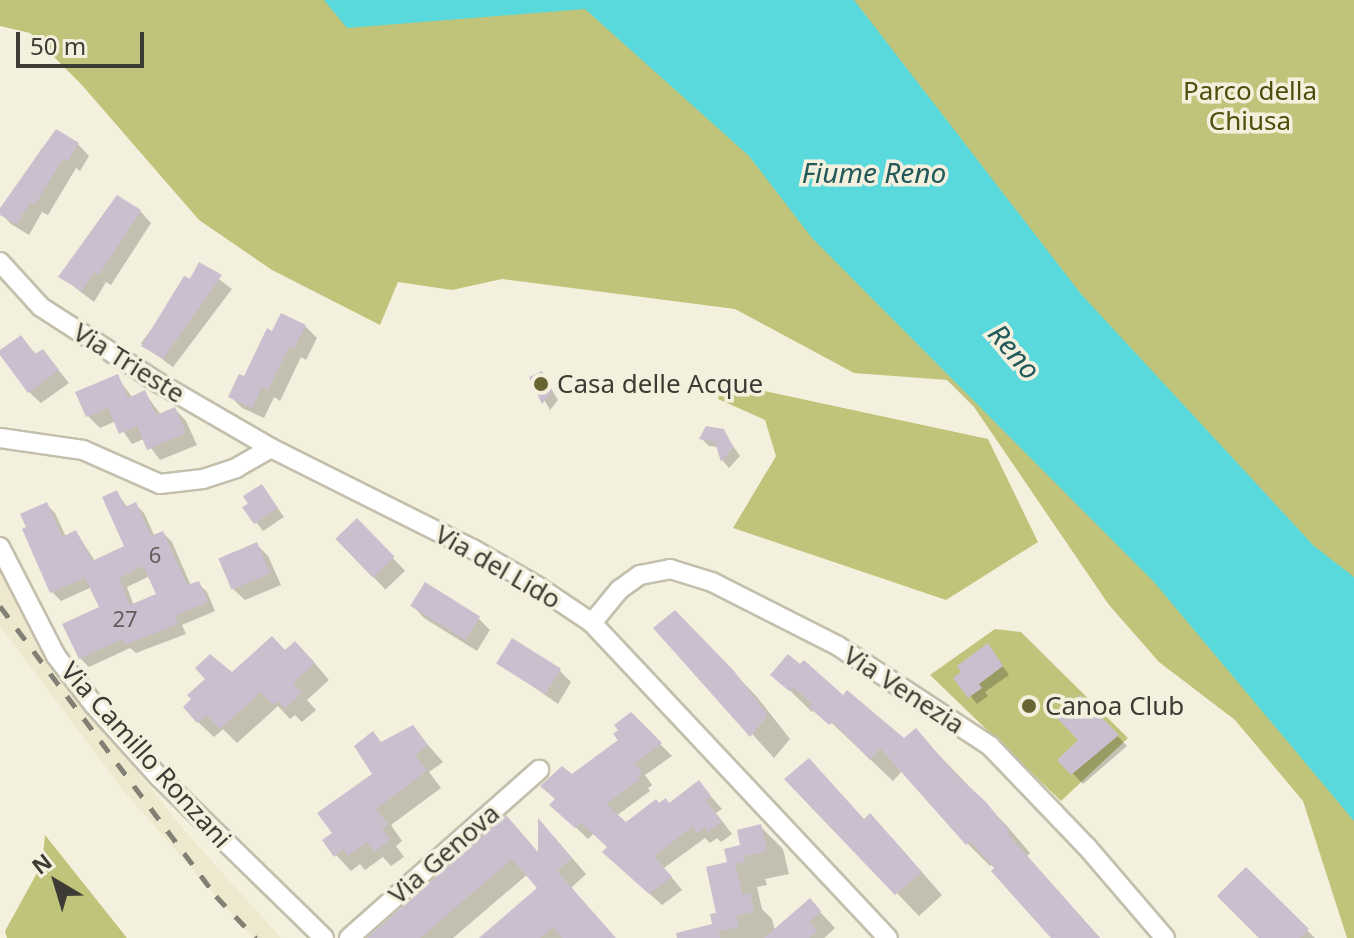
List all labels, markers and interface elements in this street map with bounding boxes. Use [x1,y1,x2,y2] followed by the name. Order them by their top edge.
[20,16,148,66] scale bar
[30,29,86,62] text: 50 m
[1183,75,1317,136] park label: Parco della Chiusa
[802,155,946,189] water label: Fiume Reno
[68,317,190,409] street label: Via Trieste
[982,317,1048,385] water label: Reno
[557,368,763,400] place label: Casa delle Acque
[532,375,550,393] marker: Casa delle Acque
[430,519,566,615] street label: Via del Lido
[149,542,161,568] house number: 6
[112,606,138,632] house number: 27
[838,640,970,740] street label: Via Venezia
[54,656,238,854] street label: Via Camillo Ronzani
[1045,690,1184,722] place label: Canoa Club
[1020,697,1038,715] marker: Canoa Club
[382,798,506,910] street label: Via Genova
[16,842,96,922] north arrow
[25,846,58,880] text: N

